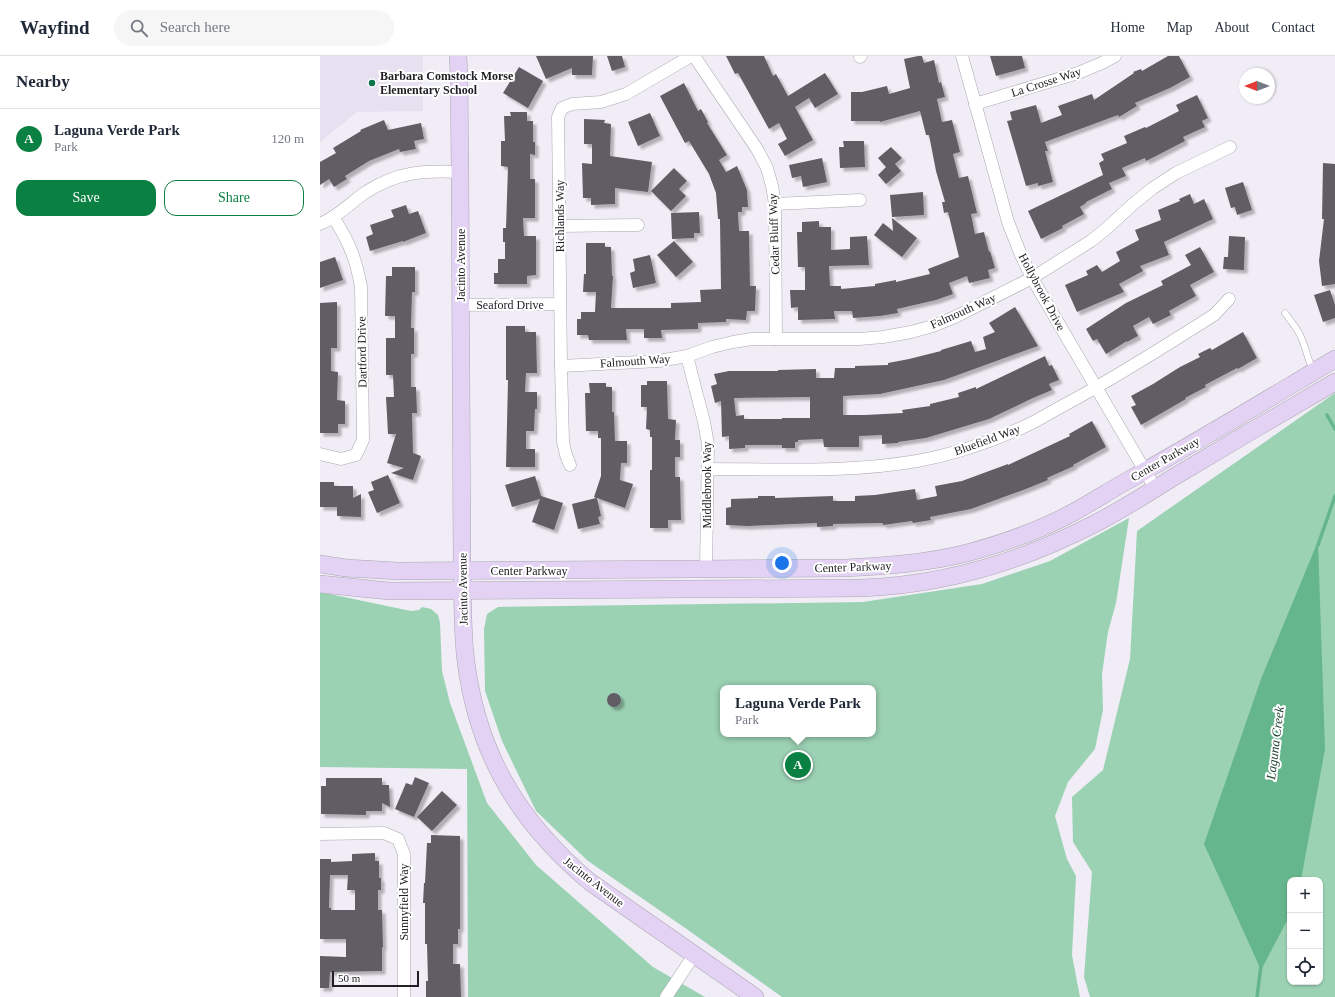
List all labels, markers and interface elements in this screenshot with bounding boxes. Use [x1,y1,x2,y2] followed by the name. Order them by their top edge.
[114,10,394,46] search box
[20,17,90,38] text: Wayfind
[128,17,150,39] icon: search
[160,19,230,35] text: Search here
[1111,20,1145,35] text: Home
[1167,20,1192,35] text: Map
[1214,20,1249,35] text: About
[1271,20,1315,35] text: Contact
[1009,64,1083,100] street label: La Crosse Way
[1239,68,1275,104] north arrow
[380,69,514,97] place label: Barbara Comstock Morse Elementary School
[16,72,70,91] text: Nearby
[367,78,377,88] marker: Barbara Comstock Morse Elementary School
[54,122,180,138] text: Laguna Verde Park
[24,131,34,146] text: A
[271,131,304,146] text: 120 m
[54,139,78,154] text: Park
[16,180,156,216] button: Save
[164,180,304,216] button: Share
[553,180,567,252] street label: Richlands Way
[766,193,782,275] street label: Cedar Bluff Way
[454,229,468,301] street label: Jacinto Avenue
[1016,251,1068,333] street label: Hollybrook Drive
[928,290,998,332] street label: Falmouth Way
[476,298,544,312] street label: Seaford Drive
[354,316,370,388] street label: Dartford Drive
[599,352,671,370] street label: Falmouth Way
[952,422,1022,458] street label: Bluefield Way
[1128,434,1202,484] street label: Center Parkway
[700,441,714,529] street label: Middlebrook Way
[455,553,471,625] street label: Jacinto Avenue
[772,553,792,573] your location
[814,559,892,575] street label: Center Parkway
[491,564,567,578] street label: Center Parkway
[720,685,876,737] popup
[735,695,861,711] text: Laguna Verde Park
[1263,705,1287,781] water label: Laguna Creek
[735,712,759,727] text: Park
[785,750,811,780] pin: A
[561,854,627,910] street label: Jacinto Avenue
[397,863,411,941] street label: Sunnyfield Way
[1287,877,1323,985] map controls
[1287,877,1323,913] button: +
[1287,913,1323,949] button: −
[1287,949,1323,985] button: locate
[332,969,419,988] scale bar
[338,972,360,984] text: 50 m

